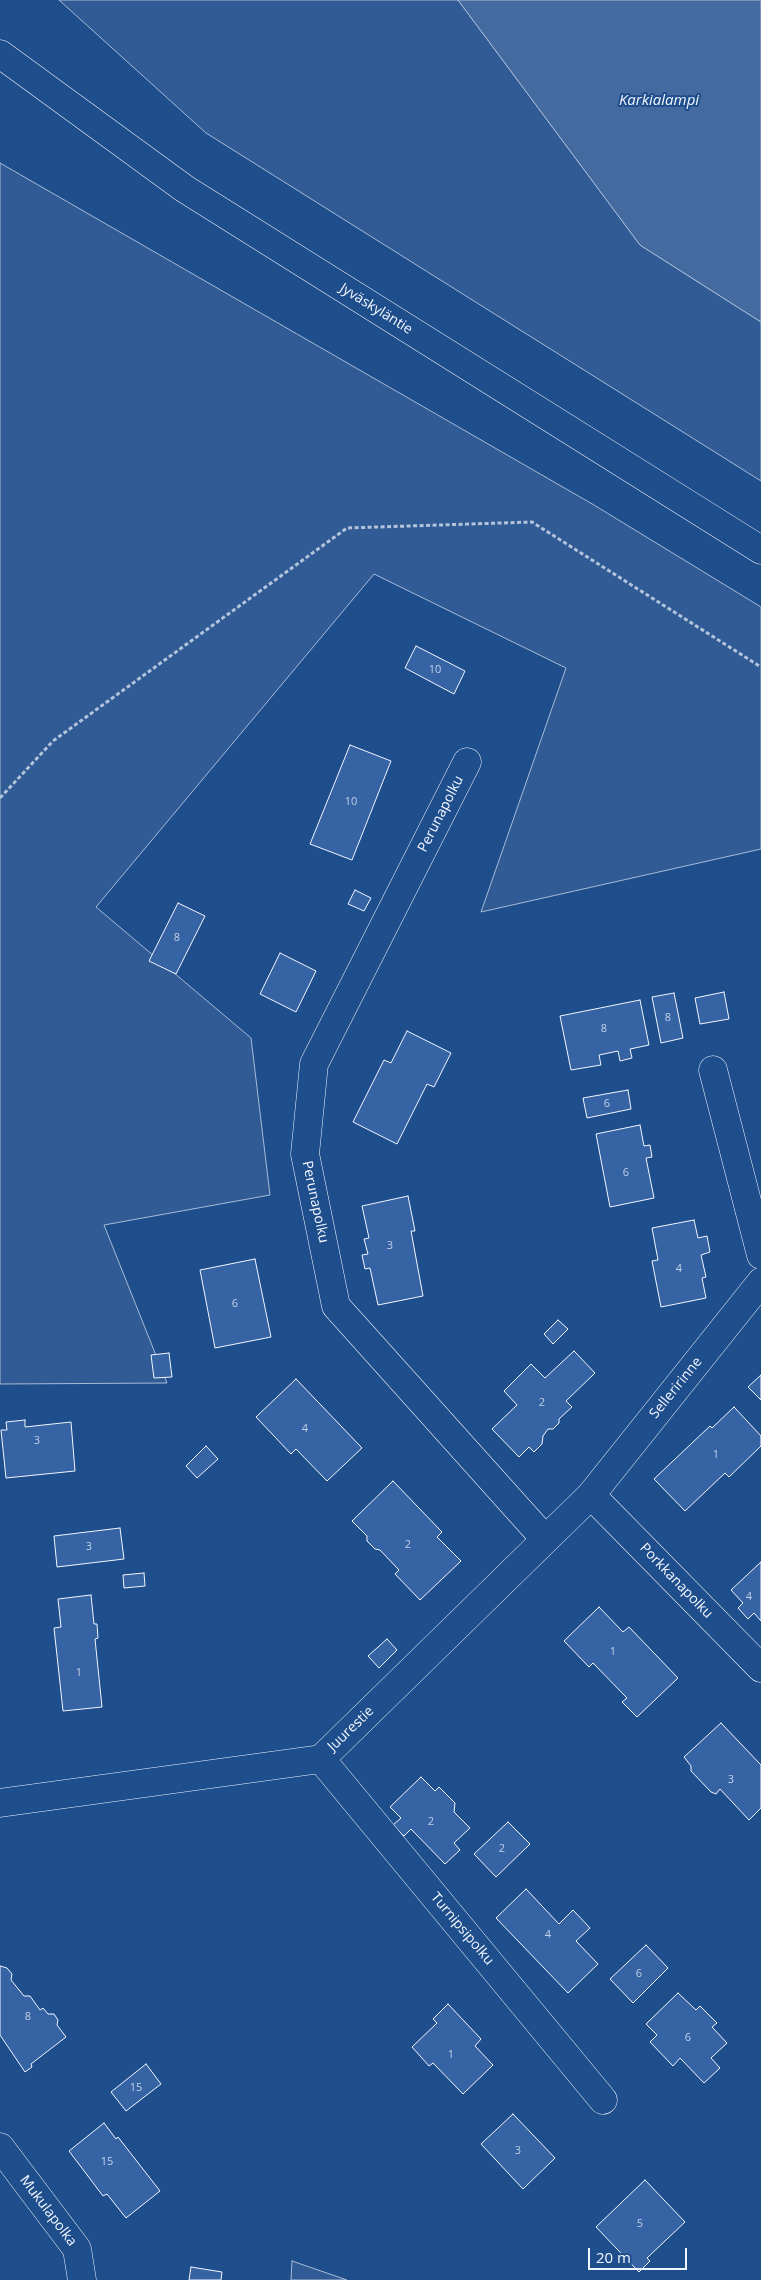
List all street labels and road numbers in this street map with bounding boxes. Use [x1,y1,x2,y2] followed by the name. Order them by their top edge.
[336,280,416,338] street label: Jyväskyläntie
[415,773,467,855] street label: Perunapolku
[298,1159,332,1245] street label: Perunapolku
[646,1354,706,1422] street label: Selleririnne
[636,1540,716,1622] street label: Porkkanapolku
[324,1703,378,1755] street label: Juurestie
[427,1889,497,1969] street label: Turnipsipolku
[16,2172,80,2250] street label: Mukulapolka

